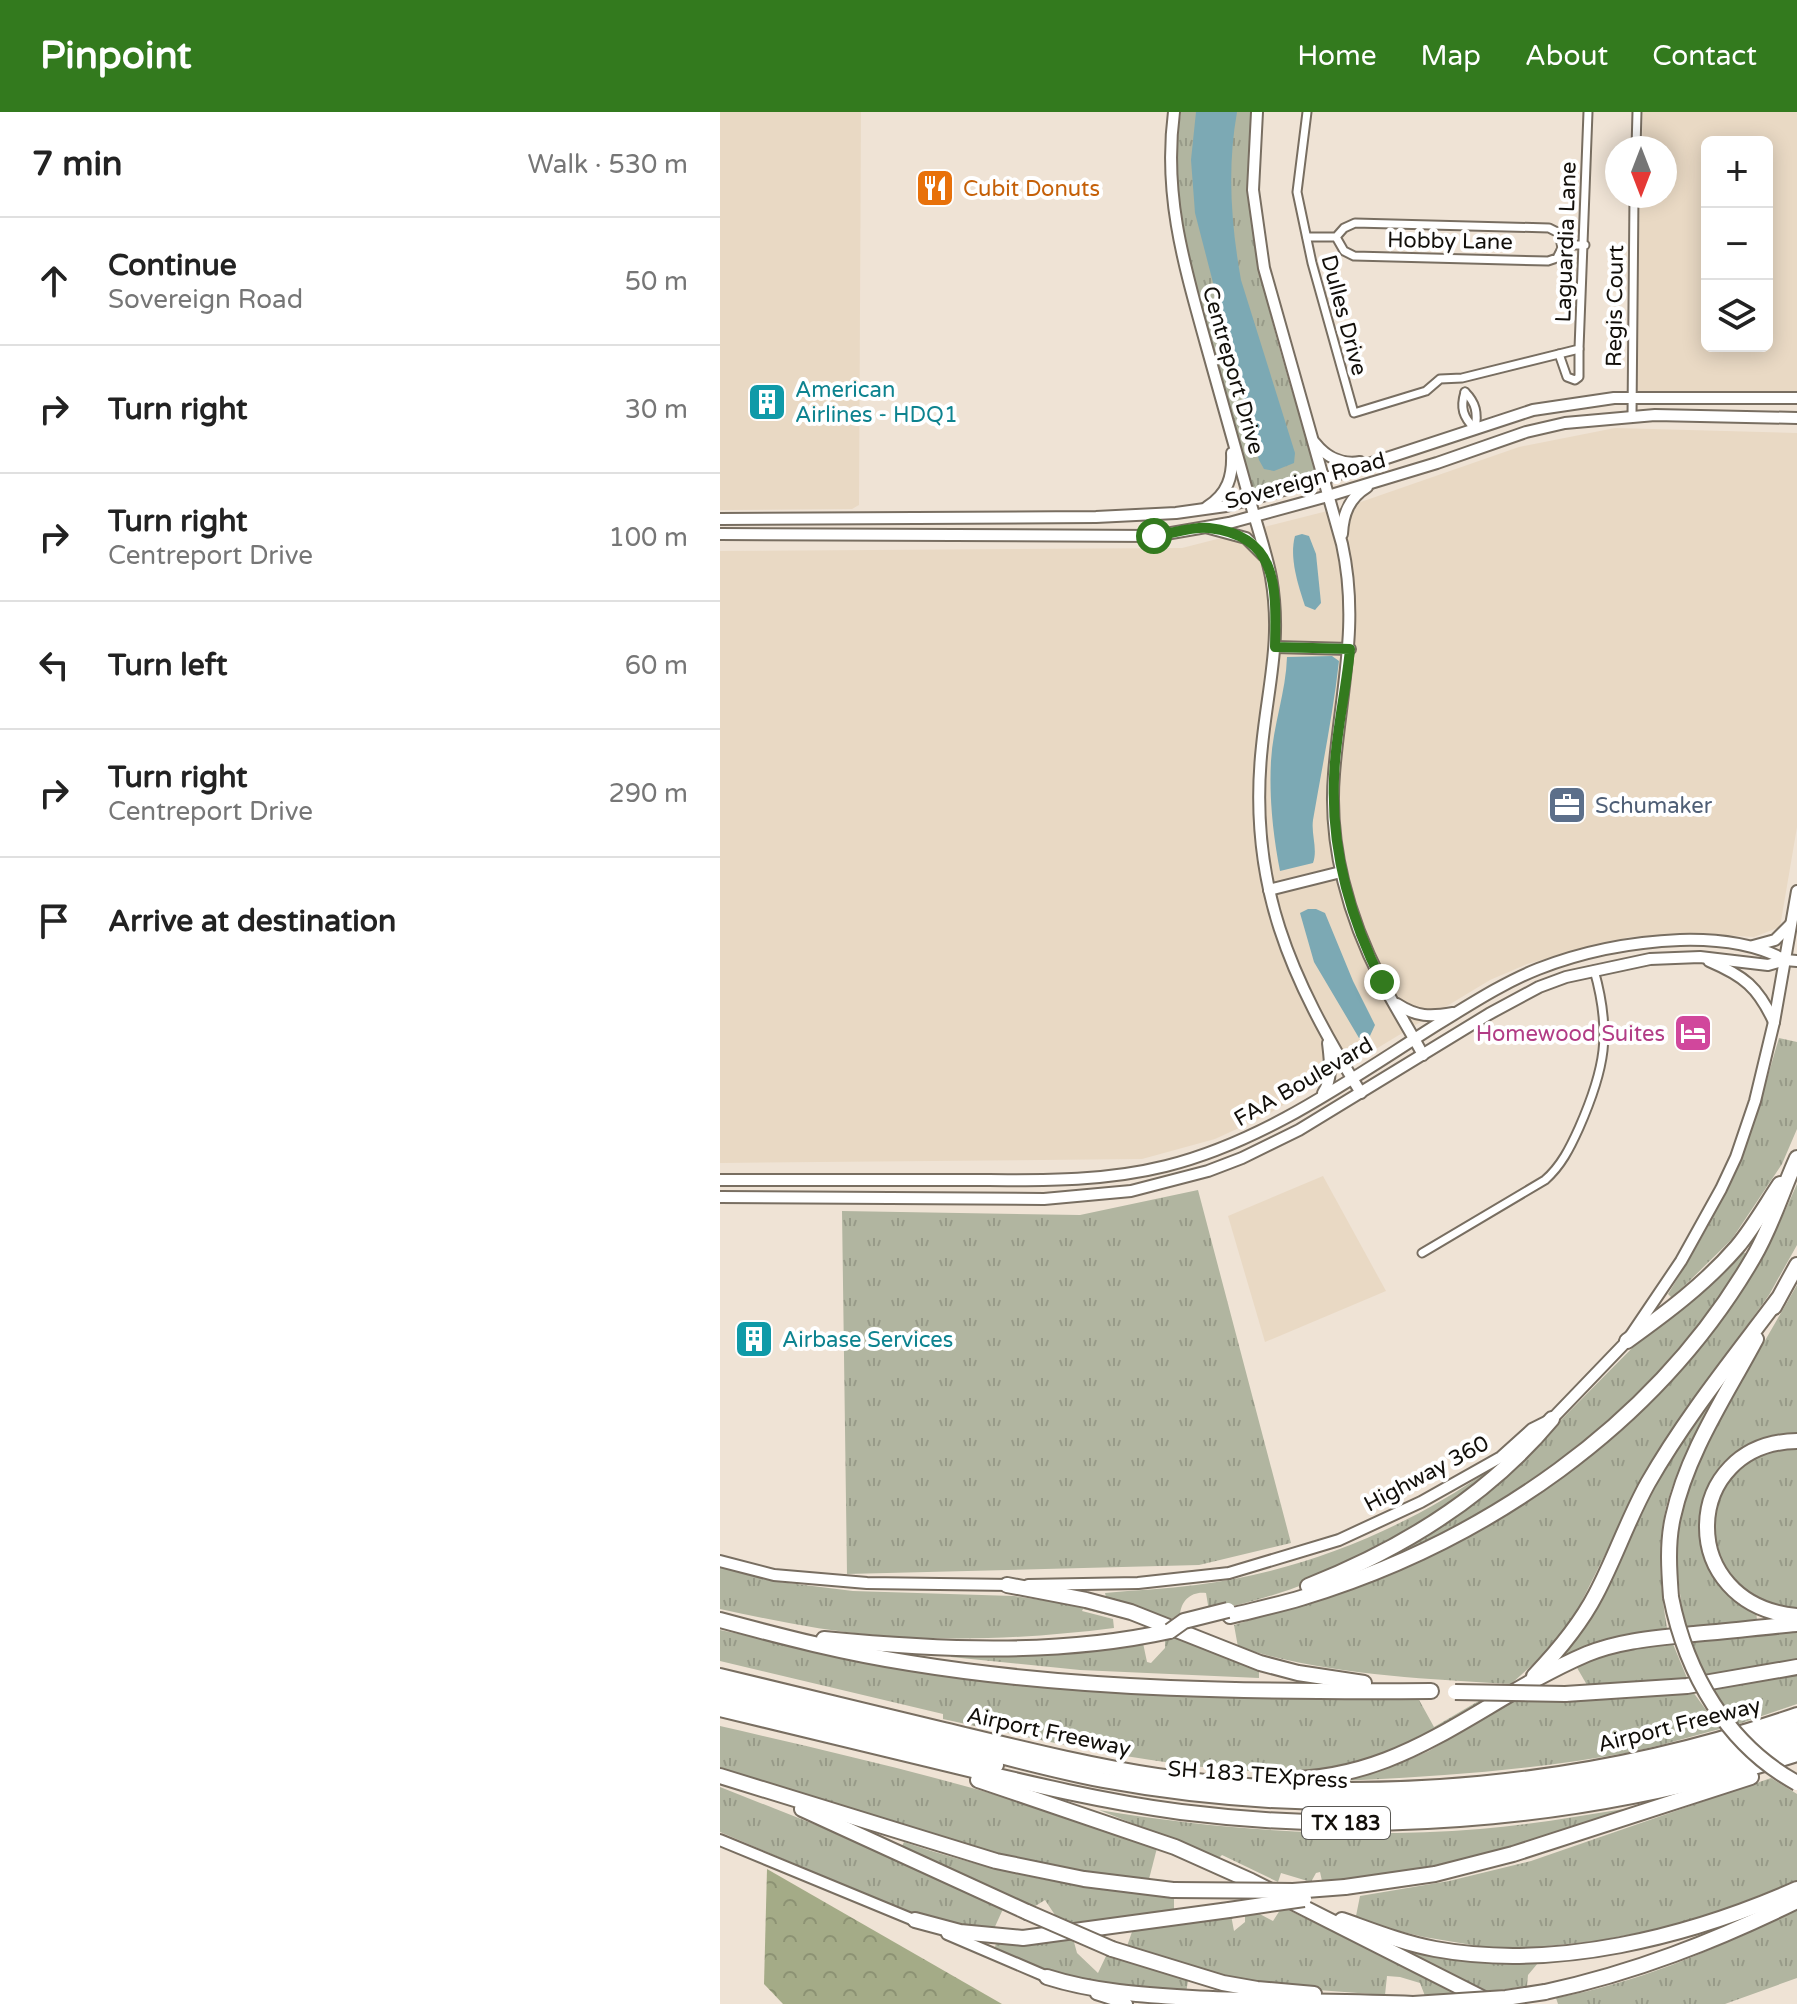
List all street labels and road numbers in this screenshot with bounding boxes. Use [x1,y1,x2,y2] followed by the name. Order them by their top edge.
[1550,161,1582,323] street label: Laguardia Lane
[1387,227,1513,255] street label: Hobby Lane
[1601,245,1629,367] street label: Regis Court
[1315,252,1373,378] street label: Dulles Drive
[1197,283,1269,457] street label: Centreport Drive
[1222,447,1388,515] street label: Sovereign Road
[1229,1032,1378,1132] street label: FAA Boulevard
[1360,1430,1493,1518] street label: Highway 360
[1595,1692,1764,1758] street label: Airport Freeway
[964,1702,1133,1762] street label: Airport Freeway
[1167,1756,1349,1794] street label: SH 183 TEXpress
[1302,1807,1390,1839] road number: TX 183

